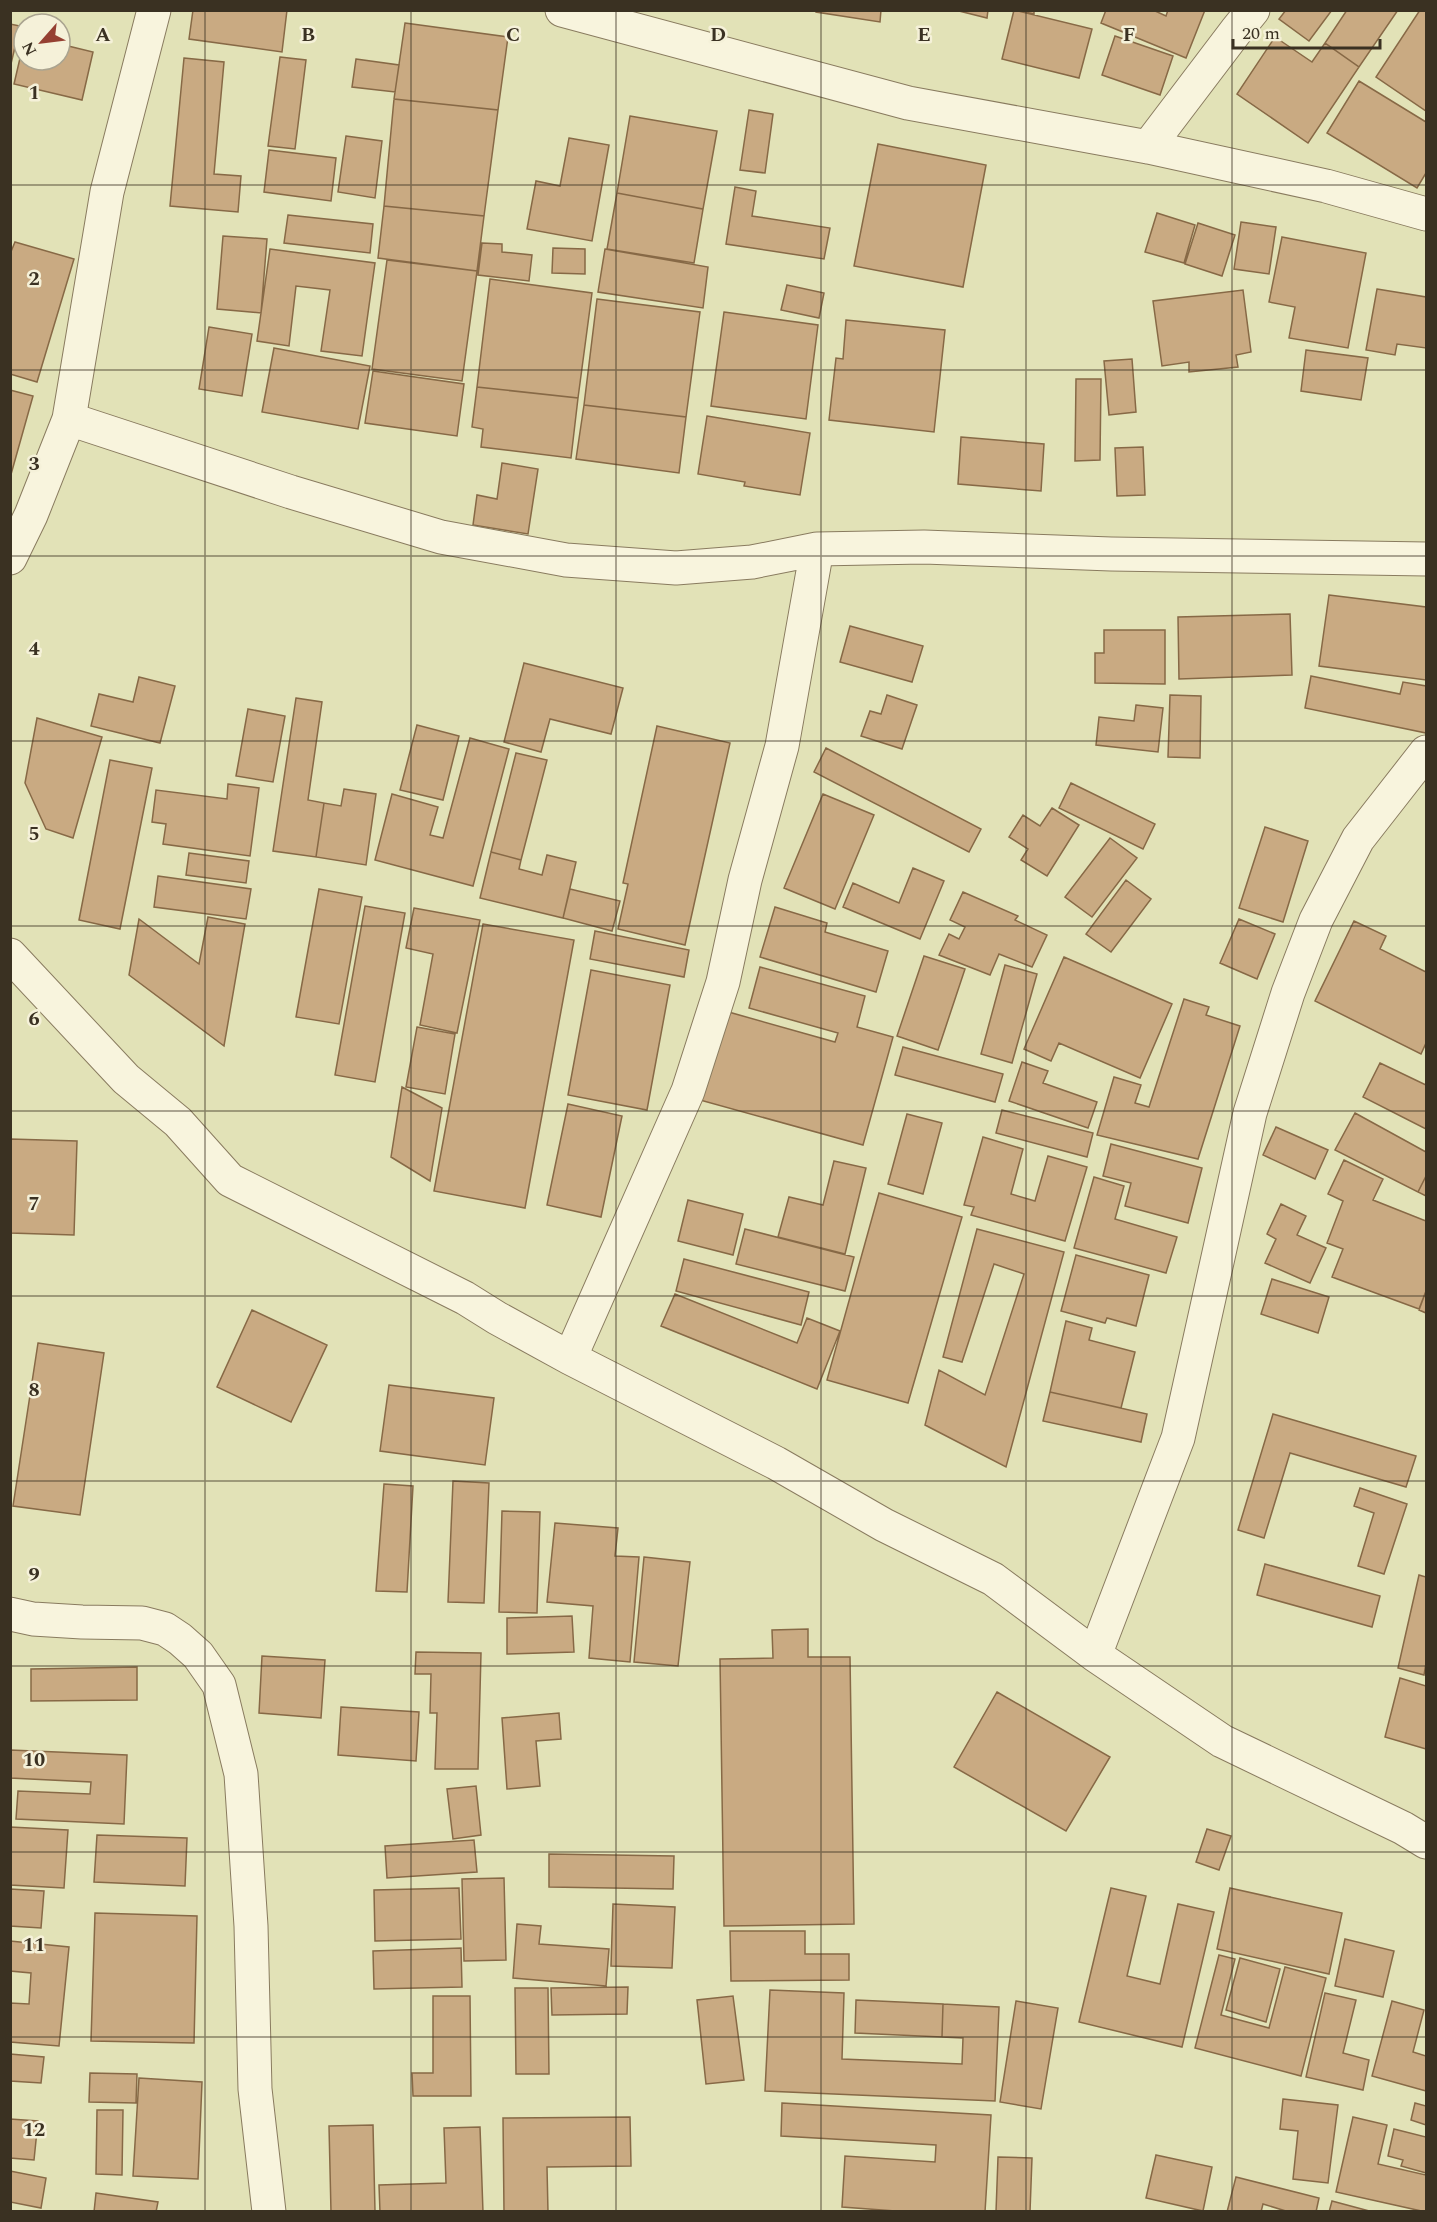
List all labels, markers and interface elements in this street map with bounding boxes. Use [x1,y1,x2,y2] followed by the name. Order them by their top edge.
[12,12,72,72] north arrow
[1233,12,1380,50] scale bar
[95,20,111,50] text: A
[301,20,315,50] text: B
[506,20,520,50] text: C
[710,20,726,50] text: D
[917,20,931,50] text: E
[1123,20,1135,50] text: F
[1242,20,1280,47] text: 20 m
[16,37,43,60] text: N
[28,78,40,108] text: 1
[28,264,40,294] text: 2
[28,449,40,479] text: 3
[28,634,40,664] text: 4
[28,819,40,849] text: 5
[28,1004,40,1034] text: 6
[28,1189,40,1219] text: 7
[28,1375,40,1405] text: 8
[28,1560,40,1590] text: 9
[23,1745,45,1775] text: 10
[23,1930,45,1960] text: 11
[23,2115,45,2145] text: 12

